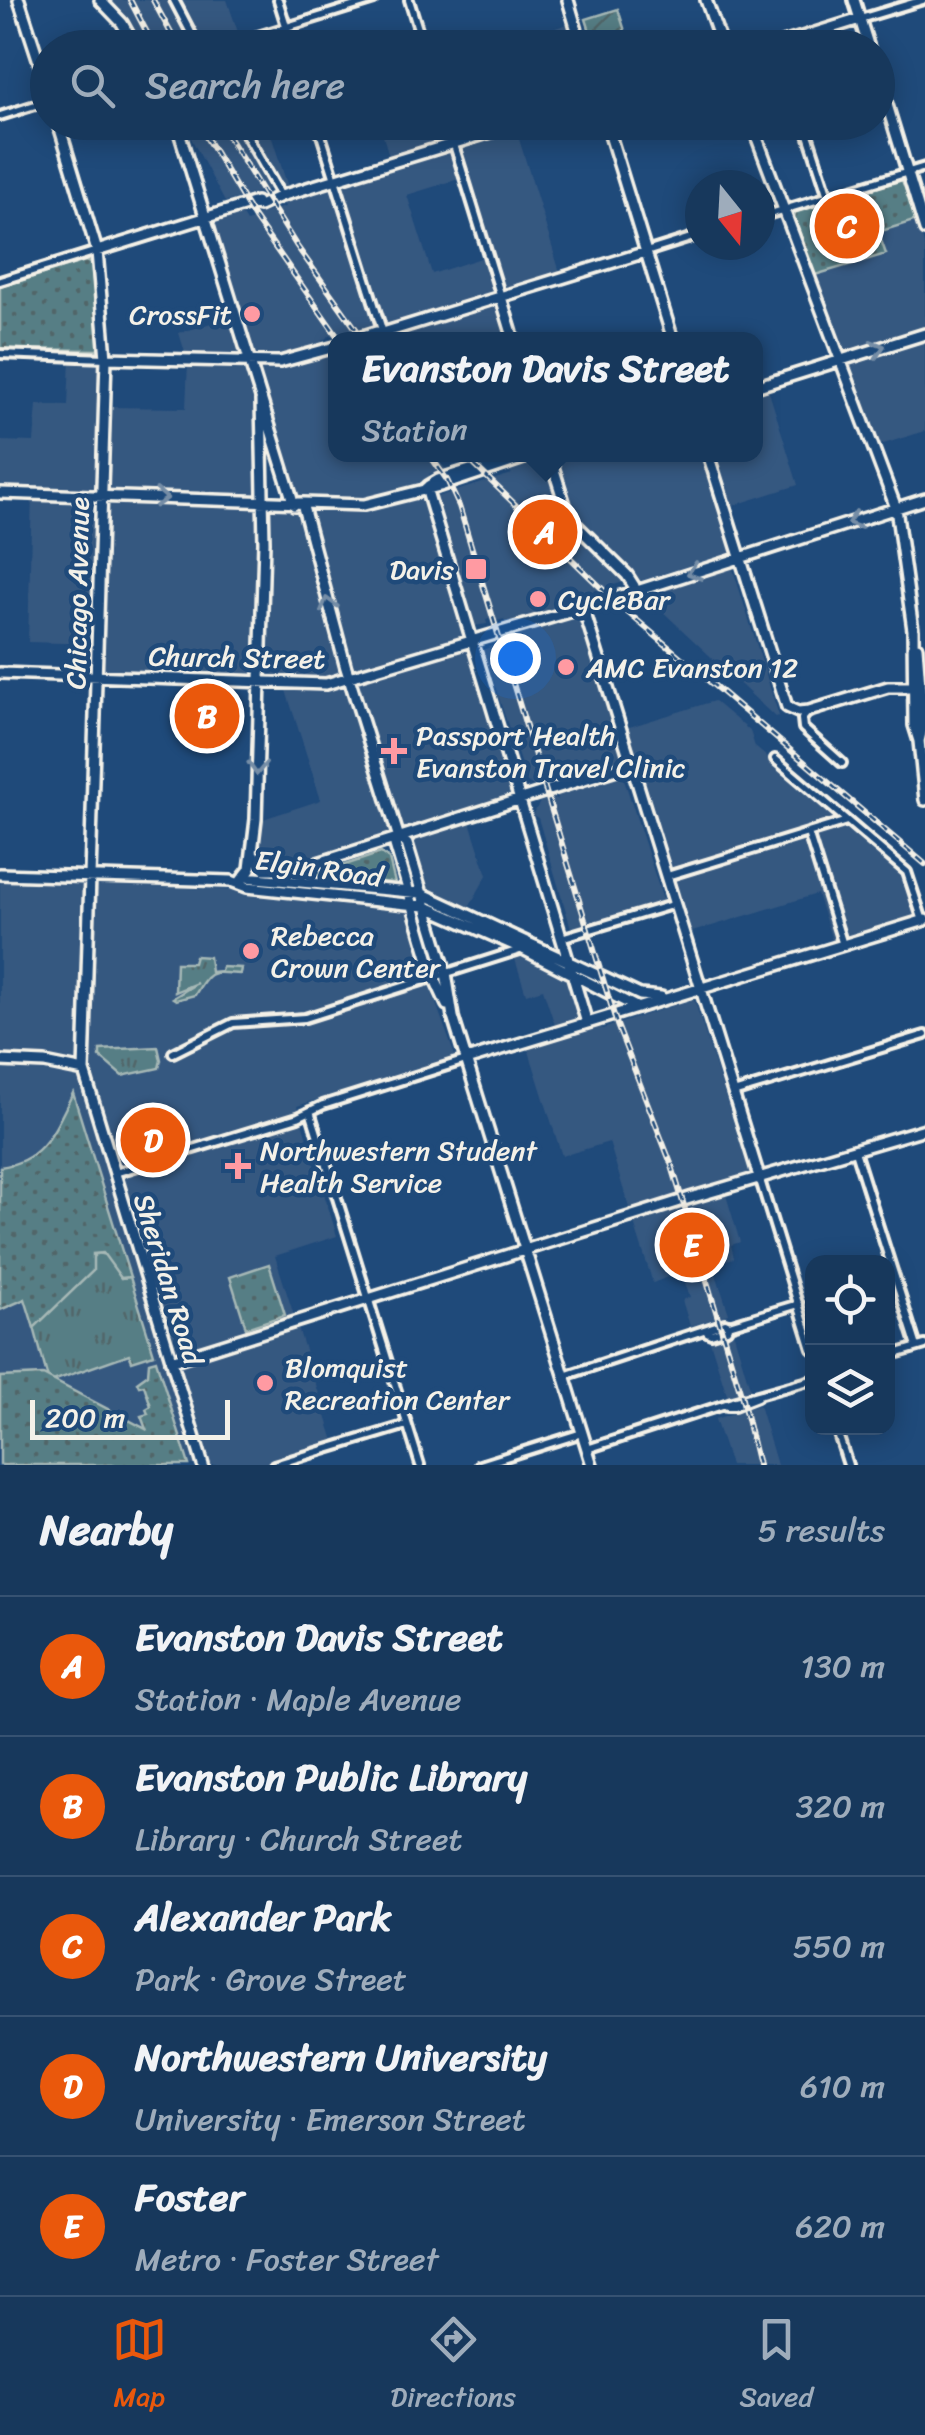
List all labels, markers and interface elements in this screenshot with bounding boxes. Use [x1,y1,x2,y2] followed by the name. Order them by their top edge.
[30,30,895,140] search box
[145,52,345,119] text: Search here
[65,58,120,113] icon: search
[685,170,775,260] north arrow
[814,188,880,264] pin: C
[129,290,232,339] place label: CrossFit
[241,303,263,325] marker: CrossFit
[328,332,763,462] popup
[362,335,730,402] text: Evanston Davis Street
[869,340,886,360] one-way arrow
[362,402,468,459] text: Station
[153,487,169,508] one-way arrow
[512,494,578,570] pin: A
[51,496,104,690] street label: Chicago Avenue
[846,510,863,530] one-way arrow
[390,545,454,594] place label: Davis
[463,556,489,582] marker: Davis
[686,560,703,581] one-way arrow
[558,575,671,624] place label: CycleBar
[527,588,549,610] marker: CycleBar
[319,596,340,613] one-way arrow
[148,631,326,684] street label: Church Street
[490,633,541,684] your location
[585,643,798,692] place label: AMC Evanston 12
[555,656,577,678] marker: AMC Evanston 12
[174,678,240,754] pin: B
[416,711,686,792] place label: Passport Health Evanston Travel Clinic
[381,738,407,764] marker: Passport Health Evanston Travel Clinic
[247,760,268,776] one-way arrow
[252,835,388,902] street label: Elgin Road
[271,911,442,992] place label: Rebecca Crown Center
[240,940,262,962] marker: Rebecca Crown Center
[120,1102,186,1178] pin: D
[260,1126,538,1207] place label: Northwestern Student Health Service
[225,1153,251,1179] marker: Northwestern Student Health Service
[119,1187,218,1373] street label: Sheridan Road
[660,1208,724,1282] pin: E
[805,1255,895,1435] map controls
[805,1255,895,1345] button: locate
[285,1343,511,1424] place label: Blomquist Recreation Center
[805,1345,895,1435] button: layers
[254,1372,276,1394] marker: Blomquist Recreation Center
[45,1393,125,1442] text: 200 m
[30,1395,230,1440] scale bar
[40,1493,173,1567] text: Nearby
[758,1502,885,1559] text: 5 results
[135,1604,503,1671] text: Evanston Davis Street
[62,1638,83,1695] text: A
[801,1638,885,1695] text: 130 m
[135,1671,462,1728] text: Station · Maple Avenue
[135,1744,527,1811] text: Evanston Public Library
[62,1778,83,1835] text: B
[796,1778,885,1835] text: 320 m
[135,1811,462,1868] text: Library · Church Street
[135,1884,391,1951] text: Alexander Park
[63,1918,82,1975] text: C
[793,1918,885,1975] text: 550 m
[135,1951,407,2008] text: Park · Grove Street
[135,2024,547,2091] text: Northwestern University
[63,2058,82,2115] text: D
[800,2058,885,2115] text: 610 m
[135,2091,526,2148] text: University · Emerson Street
[135,2164,244,2231] text: Foster
[64,2198,81,2255] text: E
[795,2198,885,2255] text: 620 m
[135,2231,438,2288] text: Metro · Foster Street
[112,2312,167,2421] tab: Map
[390,2312,516,2421] tab: Directions
[739,2312,813,2421] tab: Saved

